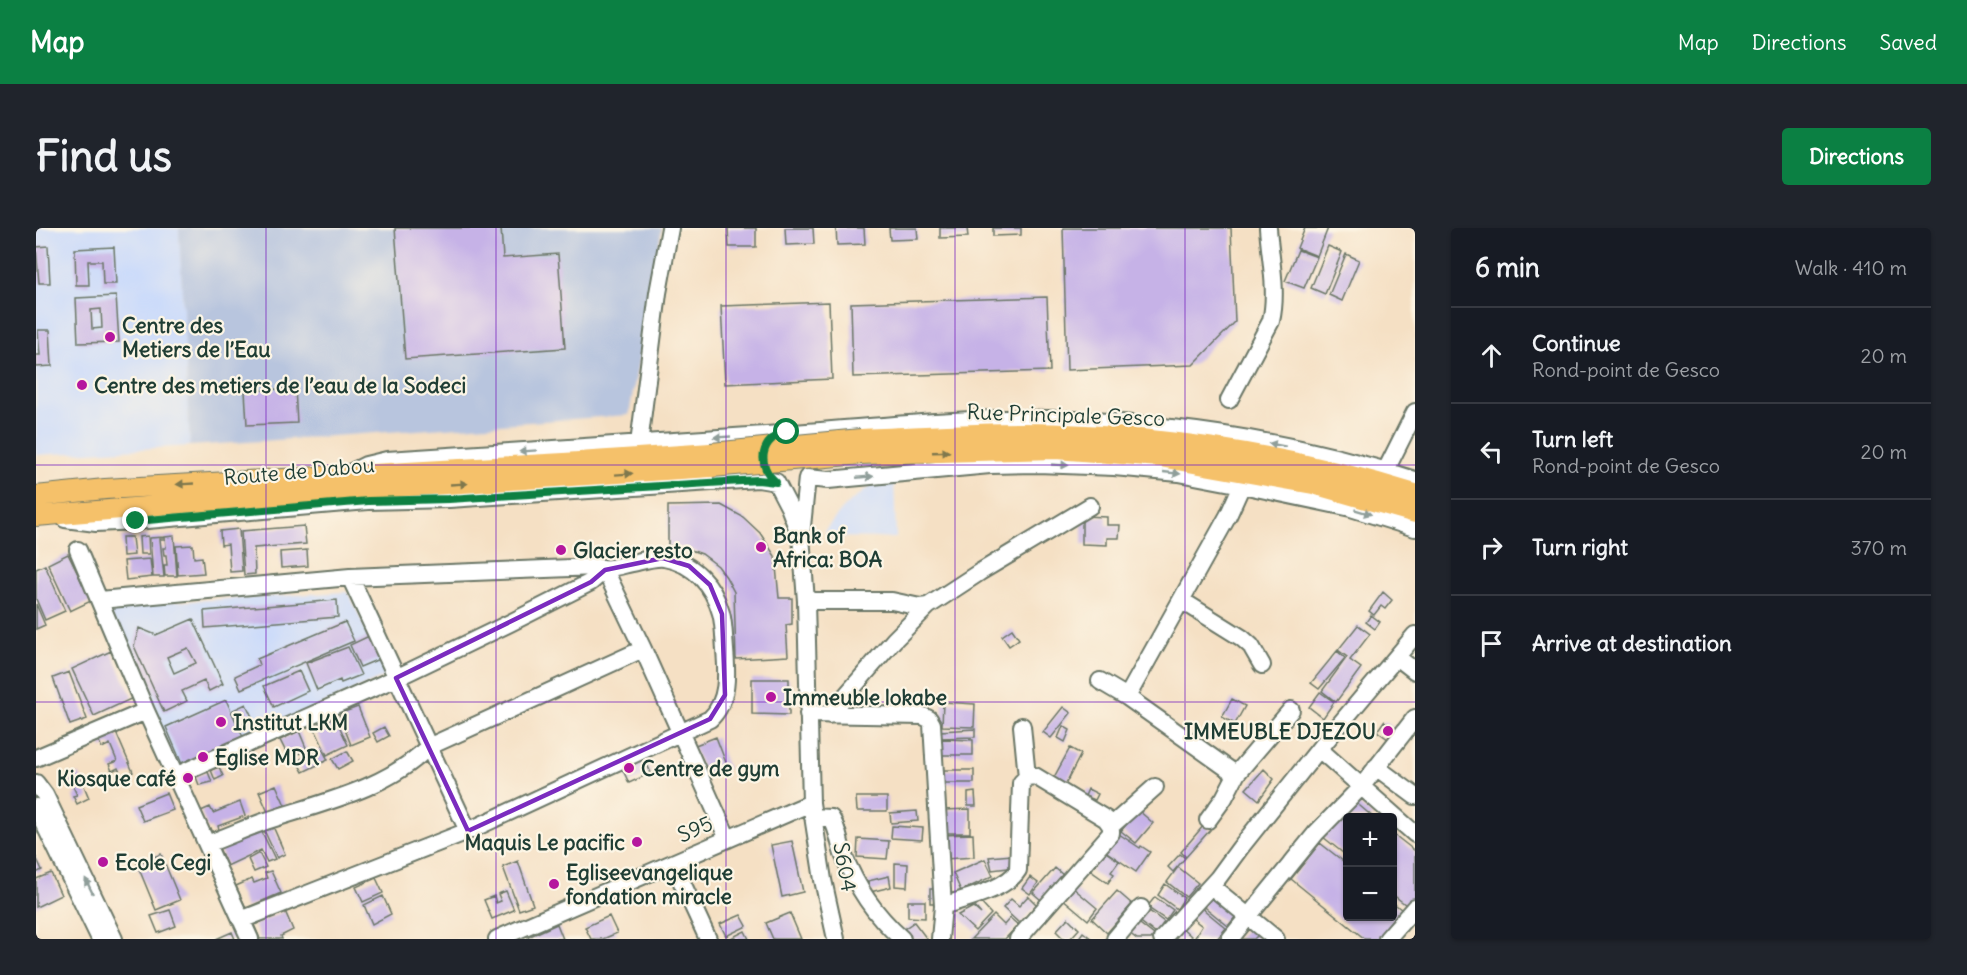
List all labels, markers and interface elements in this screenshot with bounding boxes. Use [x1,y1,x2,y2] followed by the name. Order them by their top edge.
[30,24,84,60] text: Map
[1678,29,1719,56] text: Map
[1752,29,1846,56] text: Directions
[1879,29,1937,56] text: Saved
[1782,128,1931,185] button: Directions
[36,130,172,182] text: Find us
[1475,251,1540,284] text: 6 min
[1795,255,1907,280] text: Walk · 410 m
[122,312,270,363] place label: Centre des Metiers de l’Eau
[1532,329,1621,357] text: Continue
[103,330,117,344] marker: Centre des Metiers de l’Eau
[1475,339,1508,372] icon: ahead
[1861,343,1907,368] text: 20 m
[1532,357,1720,382] text: Rond-point de Gesco
[94,372,466,399] place label: Centre des metiers de l’eau de la Sodeci
[75,378,89,392] marker: Centre des metiers de l’eau de la Sodeci
[966,398,1166,432] street label: Rue Principale Gesco
[773,418,799,444] route start
[1532,425,1613,453] text: Turn left
[713,433,732,442] one-way arrow
[1475,435,1508,468] icon: left
[1861,439,1907,464] text: 20 m
[1267,440,1286,449] one-way arrow
[518,447,537,456] one-way arrow
[932,447,951,456] one-way arrow
[222,451,376,491] street label: Route de Dabou
[1532,453,1720,478] text: Rond-point de Gesco
[1050,460,1069,469] one-way arrow
[1163,468,1182,478] one-way arrow
[614,469,633,478] one-way arrow
[856,472,875,482] one-way arrow
[176,479,195,489] one-way arrow
[450,479,469,488] one-way arrow
[122,507,148,533] route end
[1354,508,1372,517] one-way arrow
[773,522,883,573] place label: Bank of Africa: BOA
[1475,531,1508,564] icon: right
[1532,533,1628,561] text: Turn right
[1850,535,1907,560] text: 370 m
[573,537,693,564] place label: Glacier resto
[754,540,768,554] marker: Bank of Africa: BOA
[554,543,568,557] marker: Glacier resto
[1475,627,1508,660] icon: arrive
[1532,629,1732,657] text: Arrive at destination
[783,684,947,711] place label: Immeuble lokabe
[764,690,778,704] marker: Immeuble lokabe
[233,709,348,736] place label: Institut LKM
[214,715,228,729] marker: Institut LKM
[1184,718,1376,745] place label: IMMEUBLE DJEZOU
[1381,724,1395,738] marker: IMMEUBLE DJEZOU
[215,744,320,771] place label: Eglise MDR
[196,750,210,764] marker: Eglise MDR
[641,755,780,782] place label: Centre de gym
[622,761,636,775] marker: Centre de gym
[57,765,176,792] place label: Kiosque café
[181,771,195,785] marker: Kiosque café
[673,810,717,848] street label: S95
[1343,813,1397,921] map controls
[1343,813,1397,867] button: +
[464,829,625,856] place label: Maquis Le pacific
[630,835,644,849] marker: Maquis Le pacific
[827,840,863,894] street label: S604
[115,849,211,876] place label: Ecole Cegi
[96,855,110,869] marker: Ecole Cegi
[566,859,733,910] place label: Egliseevangelique fondation miracle
[1343,867,1397,921] button: −
[547,877,561,891] marker: Egliseevangelique fondation miracle
[84,878,93,895] one-way arrow

